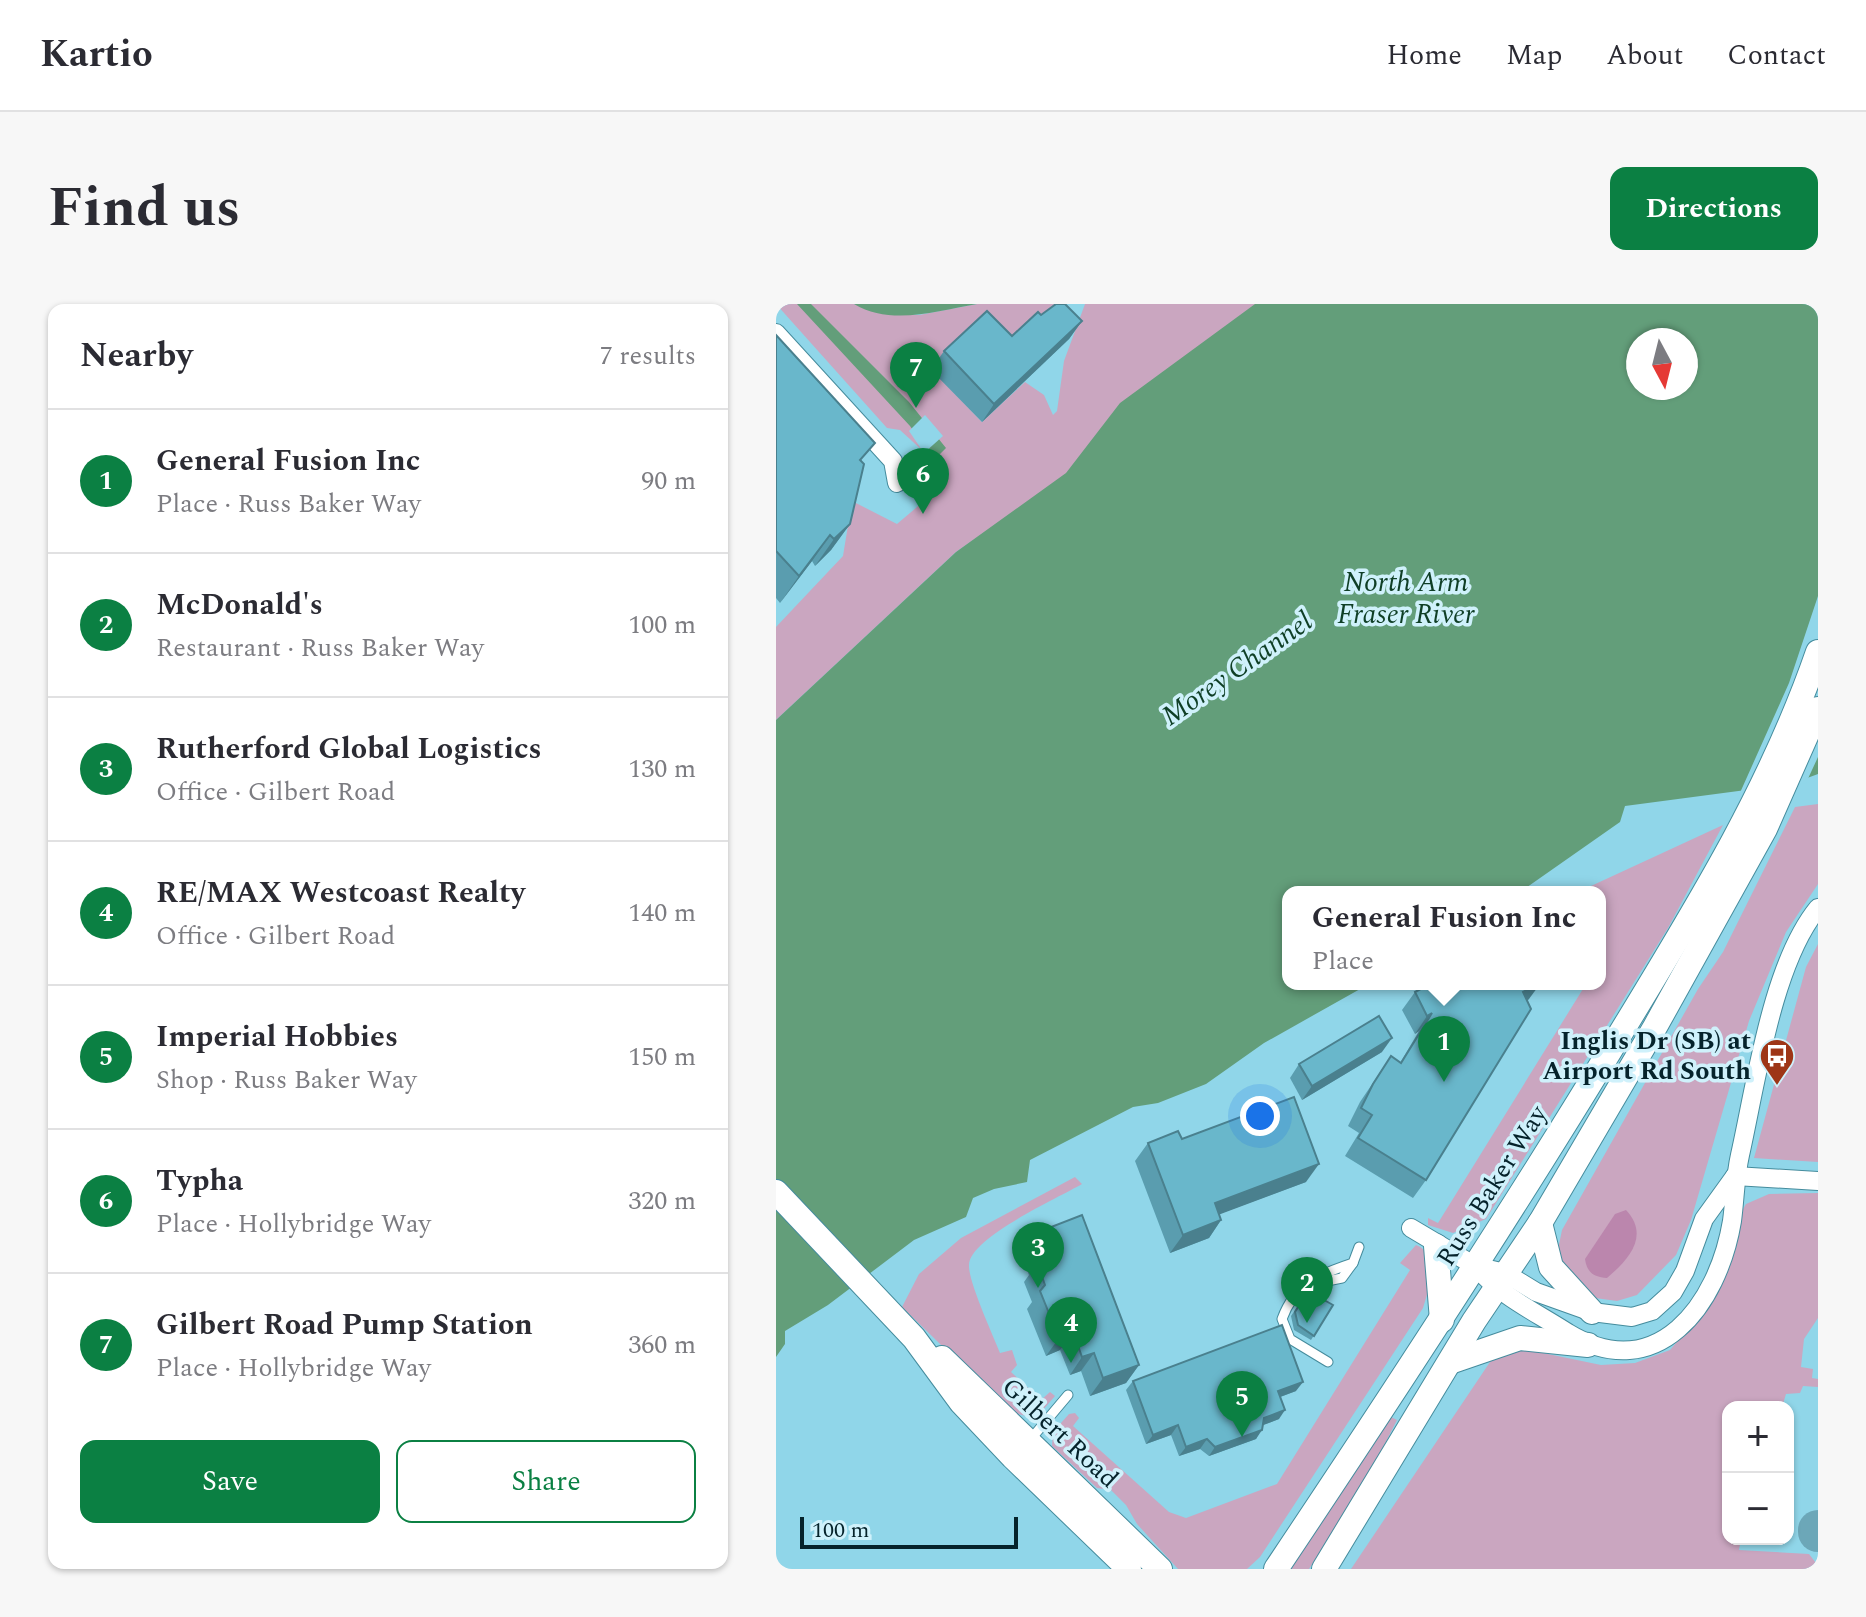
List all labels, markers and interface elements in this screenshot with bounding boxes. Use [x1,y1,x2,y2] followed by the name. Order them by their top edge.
[40,26,153,84] text: Kartio
[1386,34,1462,77] text: Home
[1506,34,1562,77] text: Map
[1606,34,1683,77] text: About
[1727,34,1826,77] text: Contact
[48,166,241,251] text: Find us
[1610,167,1818,250] button: Directions
[1626,328,1698,400] north arrow
[80,330,193,382] text: Nearby
[600,336,696,376] text: 7 results
[890,342,942,408] pin: 7
[156,438,420,484] text: General Fusion Inc
[897,448,949,514] pin: 6
[99,461,113,501] text: 1
[641,461,696,501] text: 90 m
[156,484,421,524] text: Place · Russ Baker Way
[1337,561,1475,636] water label: North Arm Fraser River
[156,582,323,628] text: McDonald's
[1152,601,1322,737] water label: Morey Channel
[99,605,113,645] text: 2
[628,605,696,645] text: 100 m
[156,628,484,668] text: Restaurant · Russ Baker Way
[156,726,542,772] text: Rutherford Global Logistics
[99,749,113,789] text: 3
[628,749,696,789] text: 130 m
[156,772,395,812] text: Office · Gilbert Road
[156,870,525,916] text: RE/MAX Westcoast Realty
[1282,886,1606,990] popup
[99,893,113,933] text: 4
[628,893,696,933] text: 140 m
[1312,895,1576,941] text: General Fusion Inc
[156,916,395,956] text: Office · Gilbert Road
[1312,941,1374,981] text: Place
[156,1014,398,1060] text: Imperial Hobbies
[1418,1016,1470,1082] pin: 1
[1542,1021,1751,1091] place label: Inglis Dr (SB) at Airport Rd South
[99,1037,113,1077] text: 5
[628,1037,696,1077] text: 150 m
[1758,1037,1796,1087] bus stop icon: Inglis Dr (SB) at Airport Rd South
[156,1060,417,1100] text: Shop · Russ Baker Way
[1240,1096,1280,1136] your location
[1426,1096,1558,1274] street label: Russ Baker Way
[156,1158,243,1204] text: Typha
[99,1181,113,1221] text: 6
[628,1181,696,1221] text: 320 m
[156,1204,431,1244] text: Place · Hollybridge Way
[1012,1222,1064,1288] pin: 3
[1281,1257,1333,1323] pin: 2
[1045,1297,1097,1363] pin: 4
[156,1302,533,1348] text: Gilbert Road Pump Station
[99,1325,113,1365] text: 7
[628,1325,696,1365] text: 360 m
[156,1348,431,1388] text: Place · Hollybridge Way
[992,1368,1128,1498] street label: Gilbert Road
[1216,1371,1268,1437] pin: 5
[1722,1401,1794,1545] map controls
[1722,1401,1794,1473] button: +
[80,1440,380,1523] button: Save
[396,1440,696,1523] button: Share
[1722,1473,1794,1545] button: −
[800,1513,1018,1549] scale bar
[812,1514,869,1547] text: 100 m

